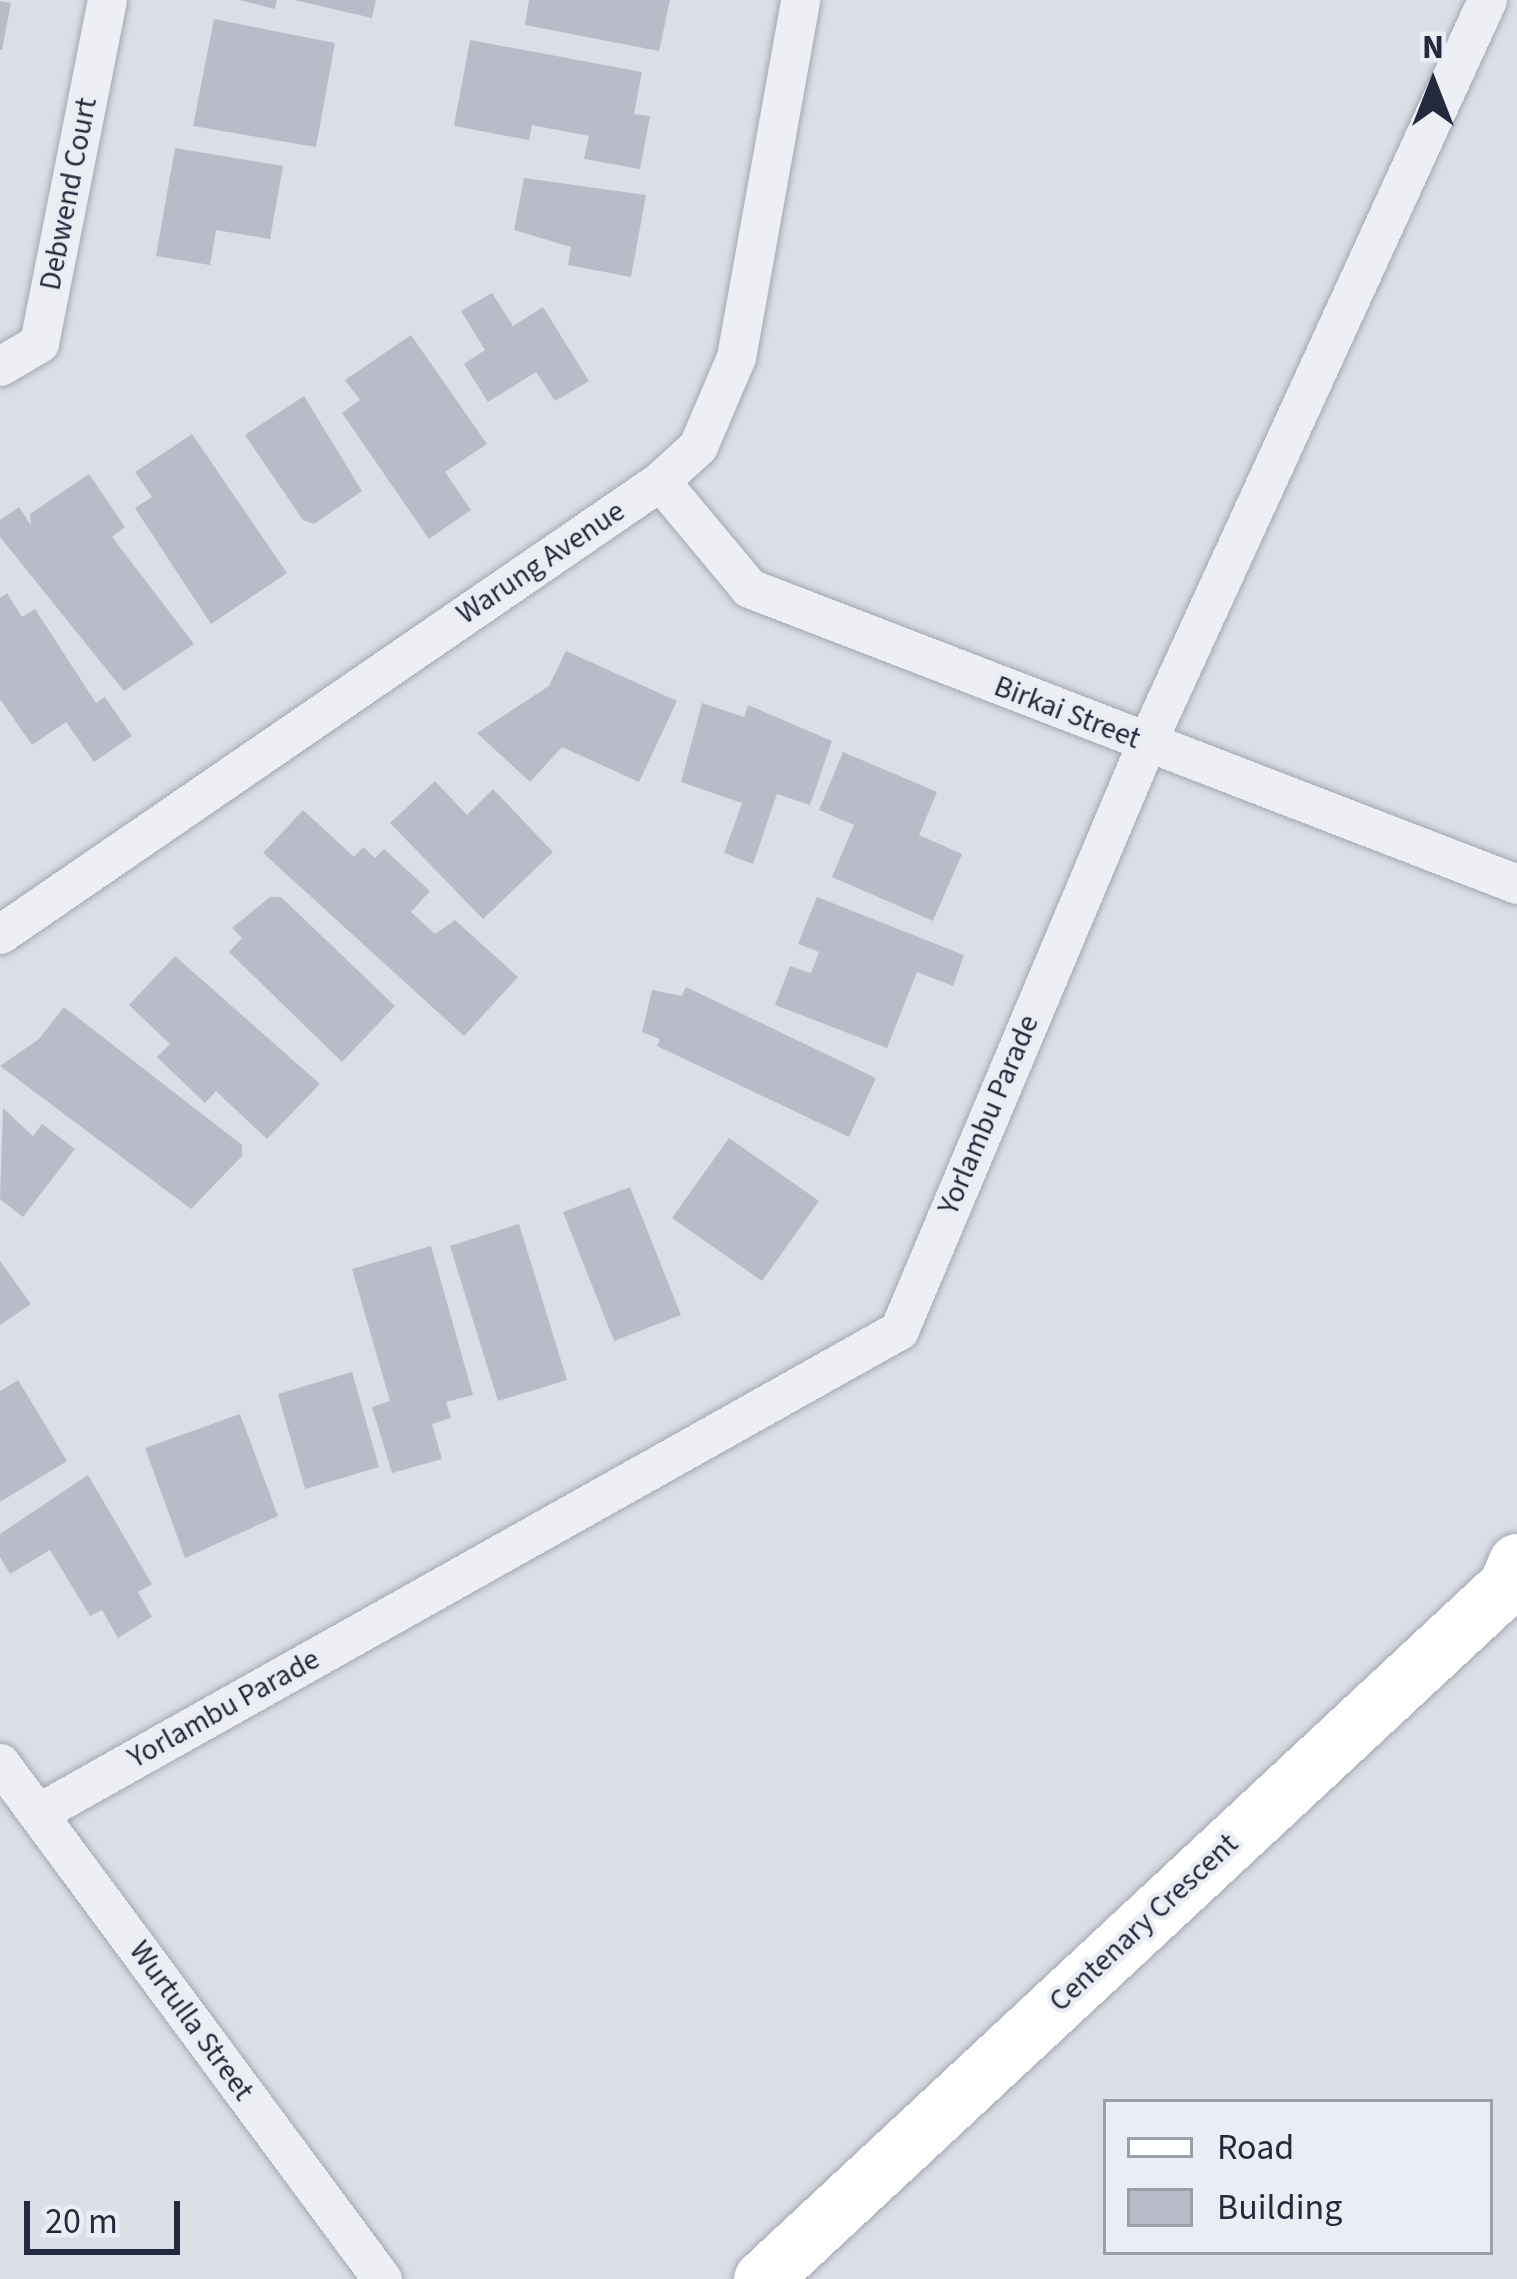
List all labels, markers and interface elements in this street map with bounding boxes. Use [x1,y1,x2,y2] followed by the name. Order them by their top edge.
[1373,24,1493,144] north arrow
[1422,24,1444,71] text: N
[33,95,105,293] street label: Debwend Court
[450,494,632,632] street label: Warung Avenue
[989,669,1145,757] street label: Birkai Street
[931,1010,1047,1220] street label: Yorlambu Parade
[122,1642,326,1776] street label: Yorlambu Parade
[1042,1826,1246,2020] street label: Centenary Crescent
[121,1934,261,2108] street label: Wurtulla Street
[1103,2099,1493,2255] legend
[1217,2122,1294,2173] text: Road
[30,2177,186,2251] scale bar
[1217,2182,1342,2233] text: Building
[45,2196,118,2247] text: 20 m

